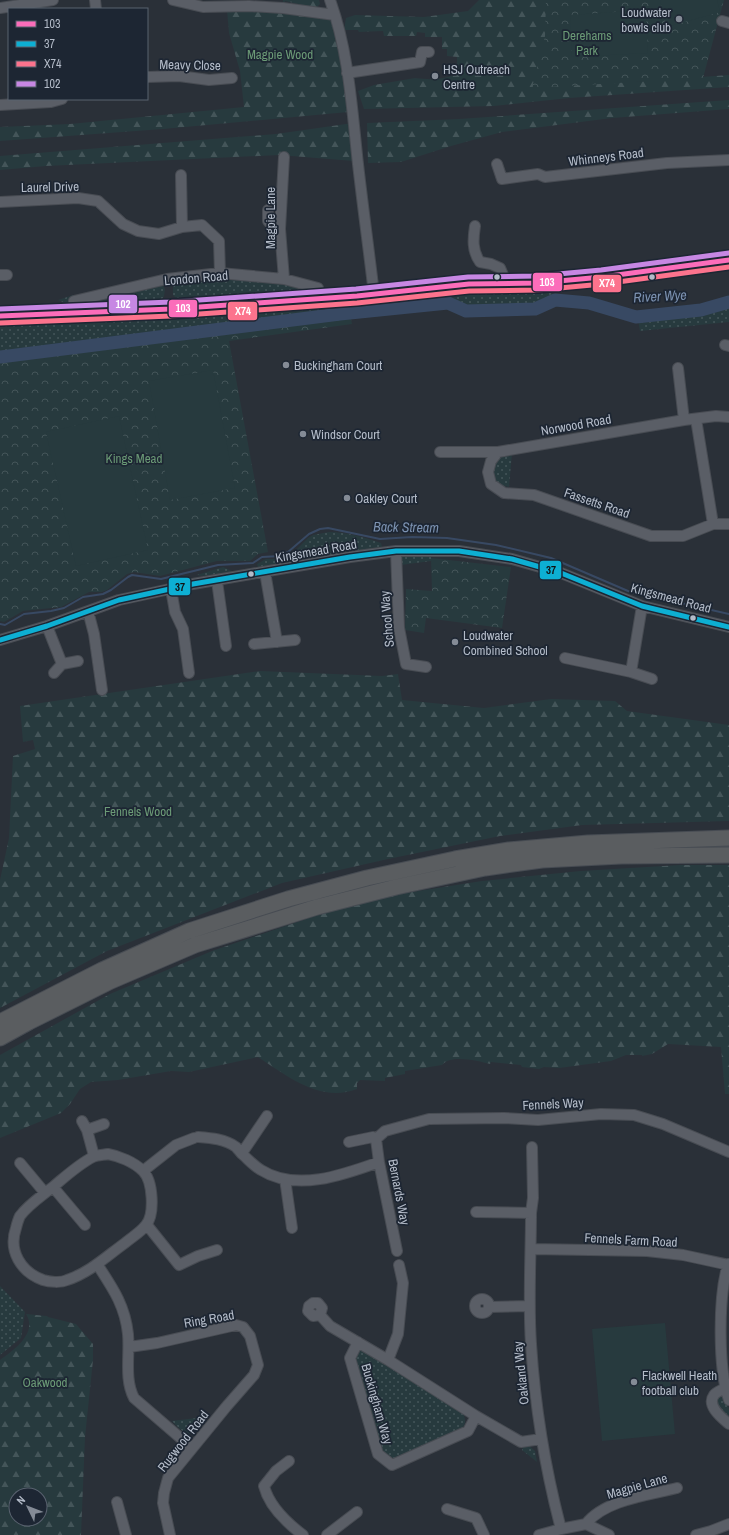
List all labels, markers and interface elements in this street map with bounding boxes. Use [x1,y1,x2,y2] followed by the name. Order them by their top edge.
[621,4,671,36] place label: Loudwater bowls club
[8,8,148,100] legend
[674,14,684,24] marker: Loudwater bowls club
[44,16,60,32] text: 103
[562,27,612,59] park label: Derehams Park
[44,36,55,52] text: 37
[247,46,313,63] park label: Magpie Wood
[44,56,62,72] text: X74
[159,56,221,74] street label: Meavy Close
[443,61,510,93] place label: HSJ Outreach Centre
[430,71,440,81] marker: HSJ Outreach Centre
[44,76,60,92] text: 102
[567,144,645,170] street label: Whinneys Road
[21,178,79,196] street label: Laurel Drive
[262,187,279,249] street label: Magpie Lane
[163,267,229,289] street label: London Road
[492,272,502,282] unlabelled marker
[532,272,563,292] line badge: 103
[647,272,657,282] unlabelled marker
[592,274,622,293] line badge: X74
[539,275,555,289] text: 103
[599,276,615,290] text: X74
[633,286,687,306] water label: River Wye
[108,294,138,314] line badge: 102
[115,297,131,311] text: 102
[168,299,198,318] line badge: 103
[175,301,191,315] text: 103
[227,301,258,321] line badge: X74
[235,304,251,318] text: X74
[294,357,382,374] place label: Buckingham Court
[281,360,291,370] marker: Buckingham Court
[540,410,613,440] street label: Norwood Road
[311,426,380,443] place label: Windsor Court
[298,429,308,439] marker: Windsor Court
[106,450,163,467] park label: Kings Mead
[562,484,632,522] street label: Fassetts Road
[355,490,417,507] place label: Oakley Court
[342,493,352,503] marker: Oakley Court
[373,517,439,537] water label: Back Stream
[274,535,358,567] street label: Kingsmead Road
[539,560,562,580] line badge: 37
[546,563,556,577] text: 37
[246,569,256,579] unlabelled marker
[168,577,191,596] line badge: 37
[629,579,713,617] street label: Kingsmead Road
[175,580,185,594] text: 37
[376,589,398,648] street label: School Way
[688,613,698,623] unlabelled marker
[463,627,548,659] place label: Loudwater Combined School
[450,637,460,647] marker: Loudwater Combined School
[104,803,172,820] park label: Fennels Wood
[522,1094,585,1114] street label: Fennels Way
[384,1157,414,1227] street label: Bernards Way
[584,1229,678,1251] street label: Fennels Farm Road
[182,1306,236,1332] street label: Ring Road
[509,1340,533,1406] street label: Oakland Way
[357,1362,397,1447] street label: Buckingham Way
[642,1367,717,1399] place label: Flackwell Heath football club
[22,1374,68,1391] park label: Oakwood
[629,1377,639,1387] marker: Flackwell Heath football club
[154,1407,212,1475] street label: Rugwood Road
[605,1469,669,1503] street label: Magpie Lane
[8,1487,48,1527] north arrow
[13,1493,28,1507] text: N

